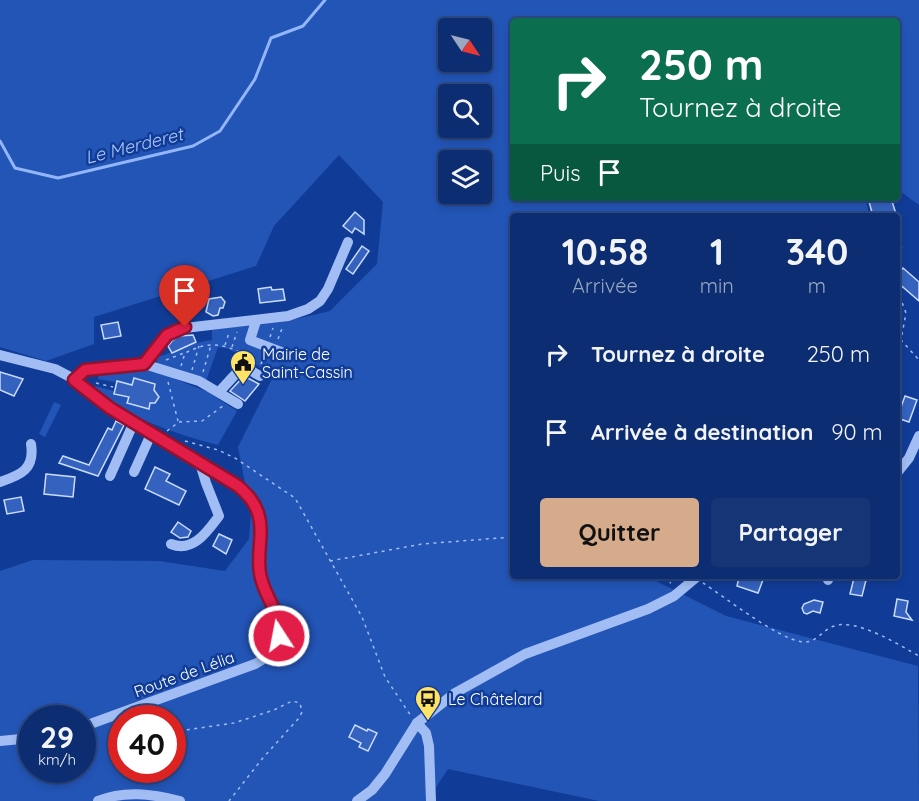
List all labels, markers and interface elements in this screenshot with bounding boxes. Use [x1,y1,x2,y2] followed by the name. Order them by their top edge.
[438,18,492,72] north arrow
[438,18,492,204] map controls
[639,38,763,91] text: 250 m
[540,42,618,120] icon: right
[438,84,492,138] button: search
[639,90,842,124] text: Tournez à droite
[83,122,187,169] water label: Le Merderet
[438,150,492,204] button: layers
[593,156,626,189] icon: arrive
[540,159,581,187] text: Puis
[562,229,648,274] text: 10:58
[710,229,724,274] text: 1
[786,229,848,274] text: 340
[159,265,210,327] pin
[572,273,638,298] text: Arrivée
[700,273,734,298] text: min
[808,273,826,298] text: m
[168,274,201,307] icon: arrive
[540,338,573,371] icon: right
[591,340,765,368] text: Tournez à droite
[807,340,870,368] text: 250 m
[262,344,353,382] place label: Mairie de Saint-Cassin
[228,348,258,386] public building icon: Mairie de Saint-Cassin
[540,416,573,449] icon: arrive
[591,418,813,446] text: Arrivée à destination
[831,418,883,446] text: 90 m
[540,498,699,567] button: Quitter
[711,498,870,567] button: Partager
[247,604,311,668] position arrow
[131,647,237,701] street label: Route de Lélia
[413,684,443,722] bus stop icon: Le Châtelard
[448,689,542,709] place label: Le Châtelard
[108,705,186,783] speed limit sign: 40
[40,718,74,756] text: 29
[38,750,76,769] text: km/h

